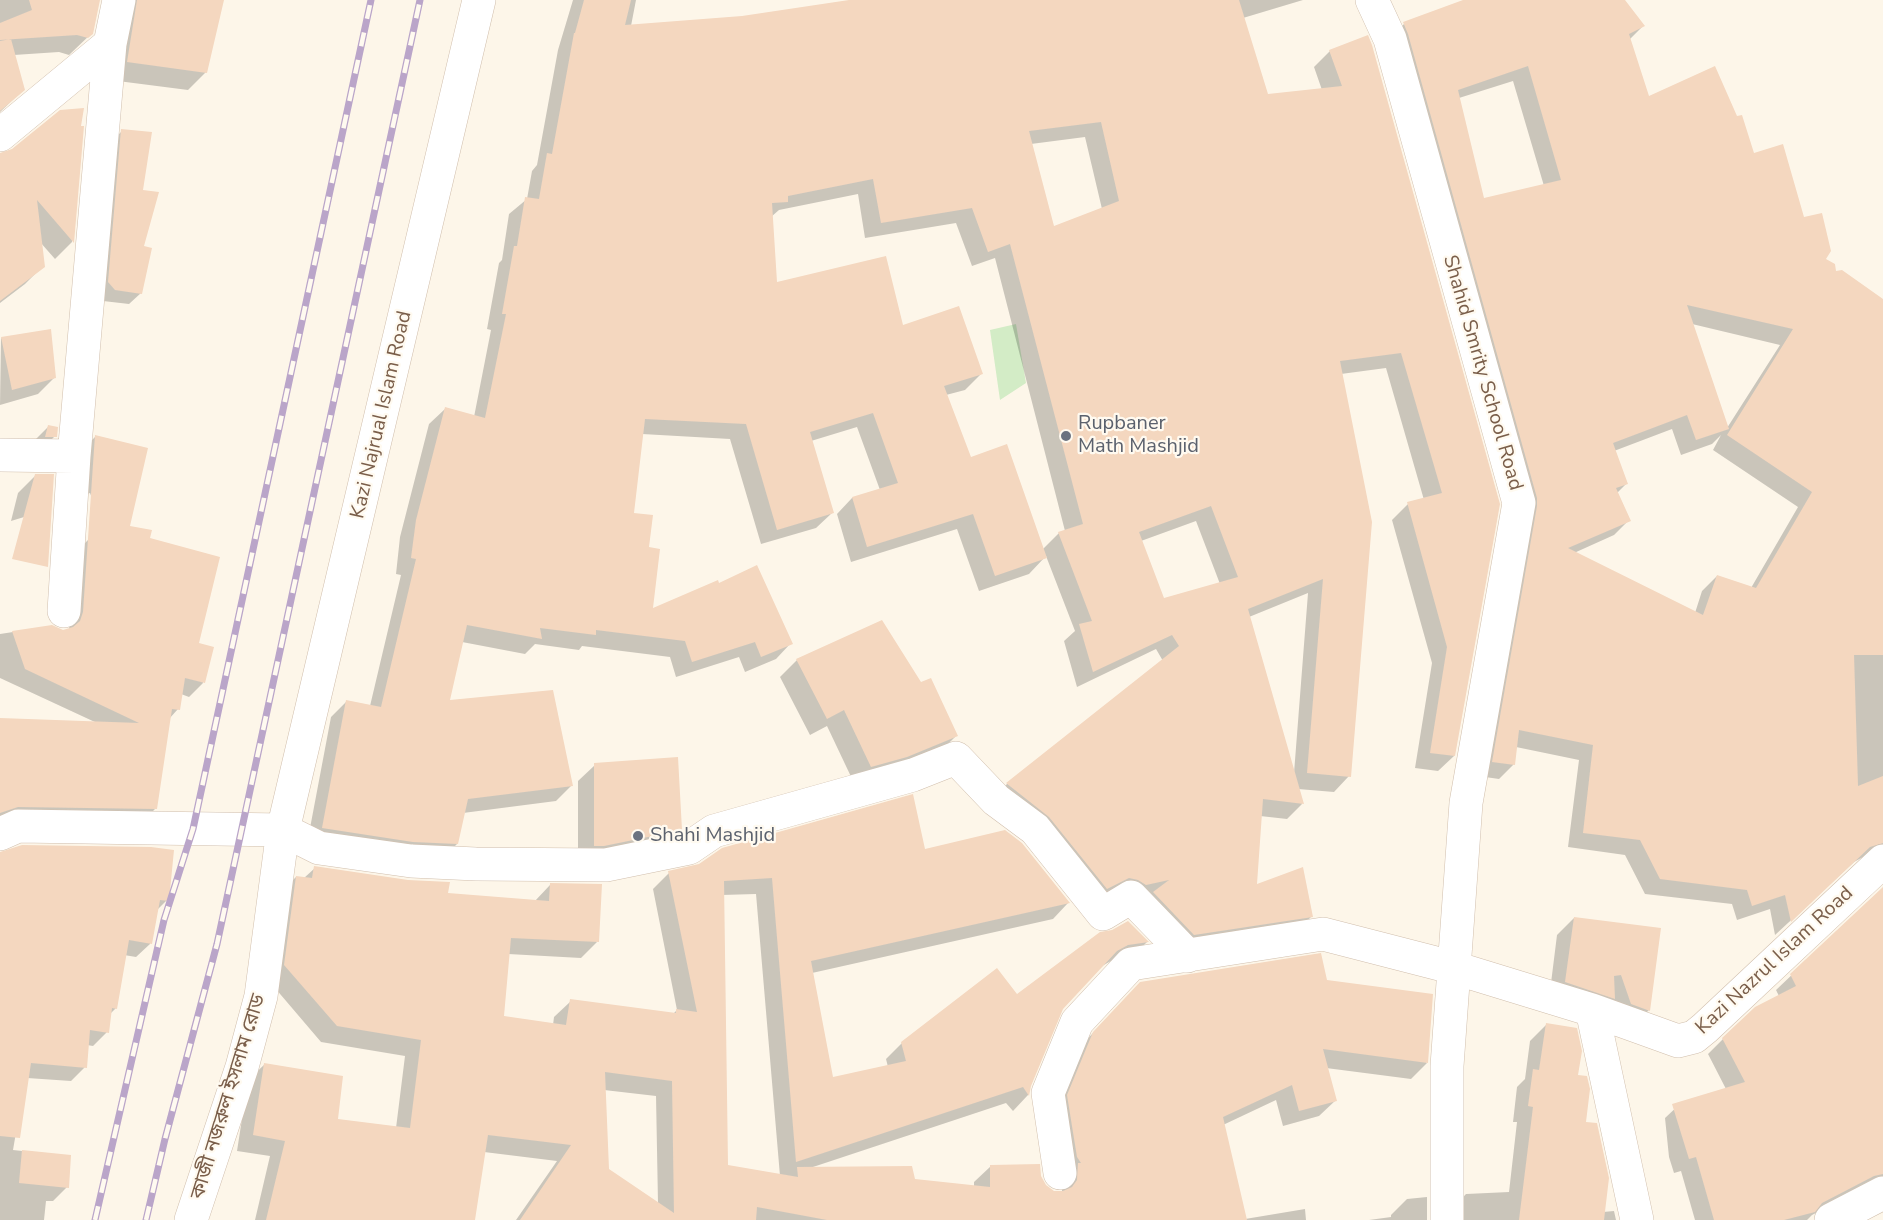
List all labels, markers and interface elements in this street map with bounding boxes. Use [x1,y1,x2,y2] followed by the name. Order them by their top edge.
[1437,253,1527,493] street label: Shahid Smrity School Road
[346,309,418,521] street label: Kazi Najrual Islam Road
[1078,412,1199,459] place label: Rupbaner Math Mashjid
[1059,429,1073,443] marker: Rupbaner Math Mashjid
[650,824,775,848] place label: Shahi Mashjid
[631,829,645,843] marker: Shahi Mashjid
[1691,882,1859,1040] street label: Kazi Nazrul Islam Road
[186,992,272,1202] street label: কাজী নজরুল ইসলাম রোড

